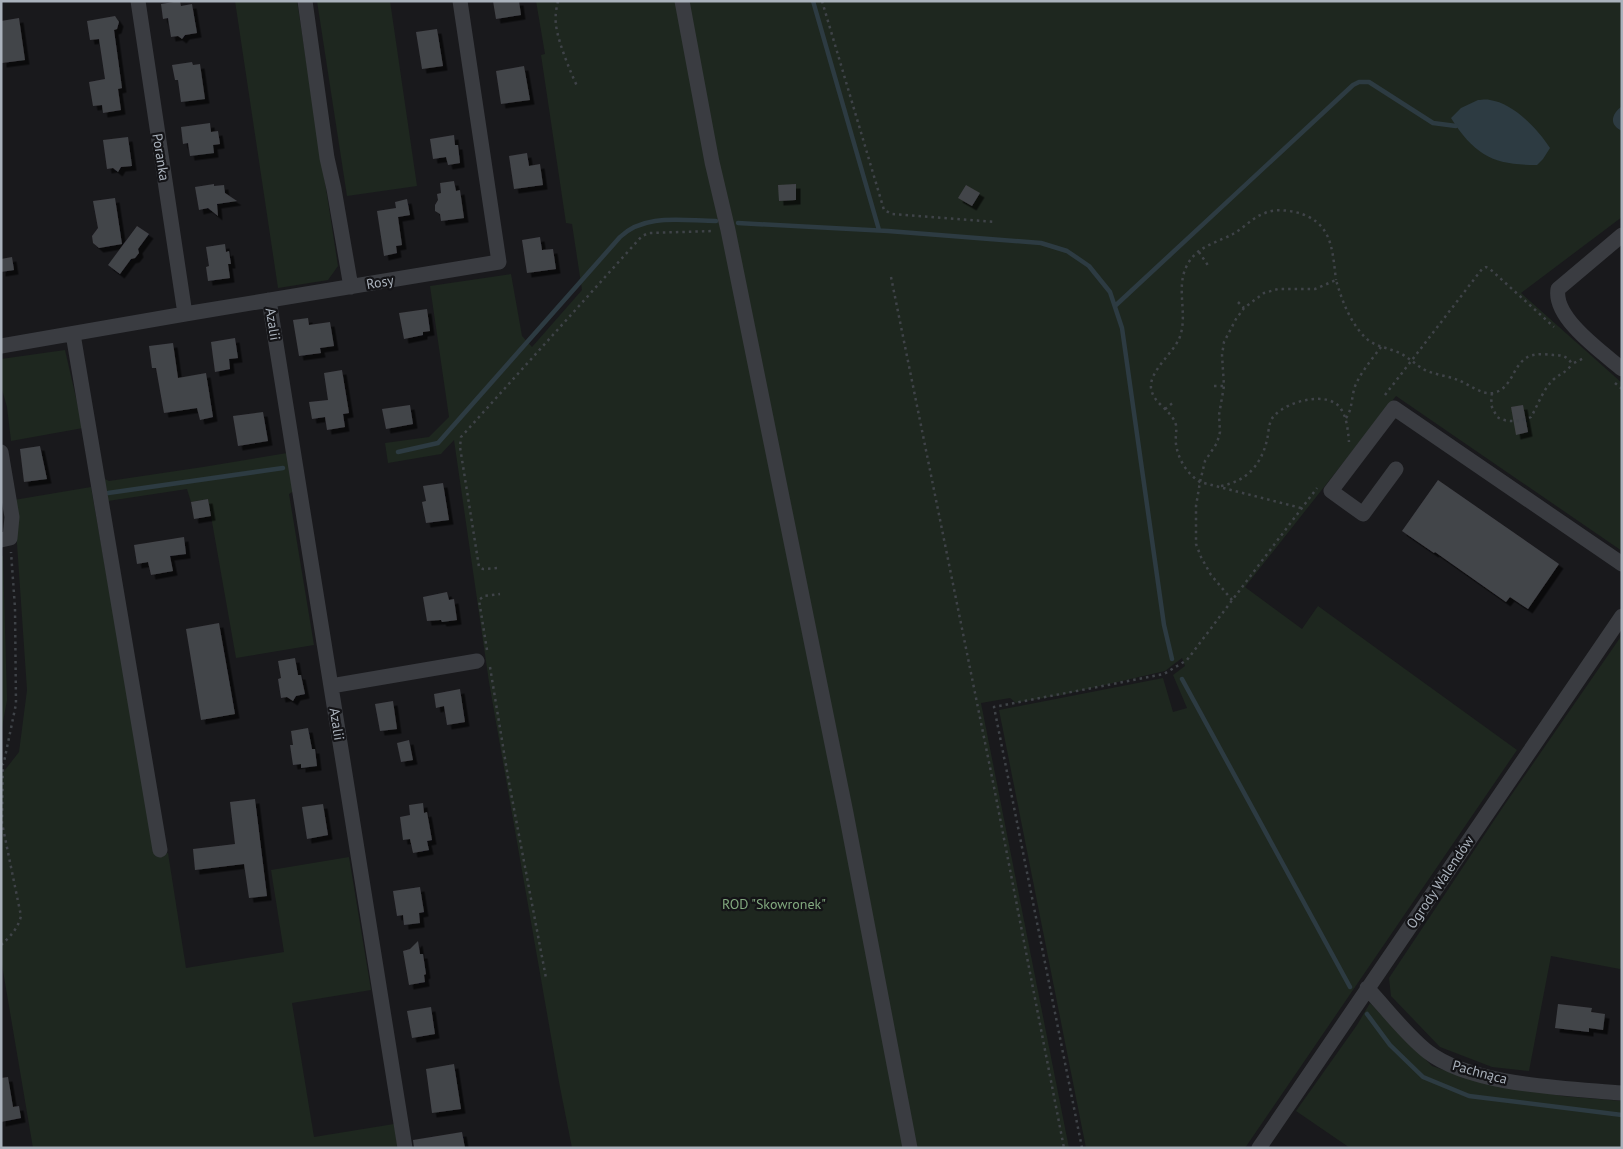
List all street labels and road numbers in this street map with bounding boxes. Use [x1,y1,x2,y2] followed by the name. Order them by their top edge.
[148,132,174,182] street label: Poranka
[365,271,396,293] street label: Rosy
[262,306,284,342] street label: Azalii
[326,706,348,742] street label: Azalii
[1402,831,1478,932] street label: Ogrody Walendów
[1451,1056,1509,1088] street label: Pachnąca

